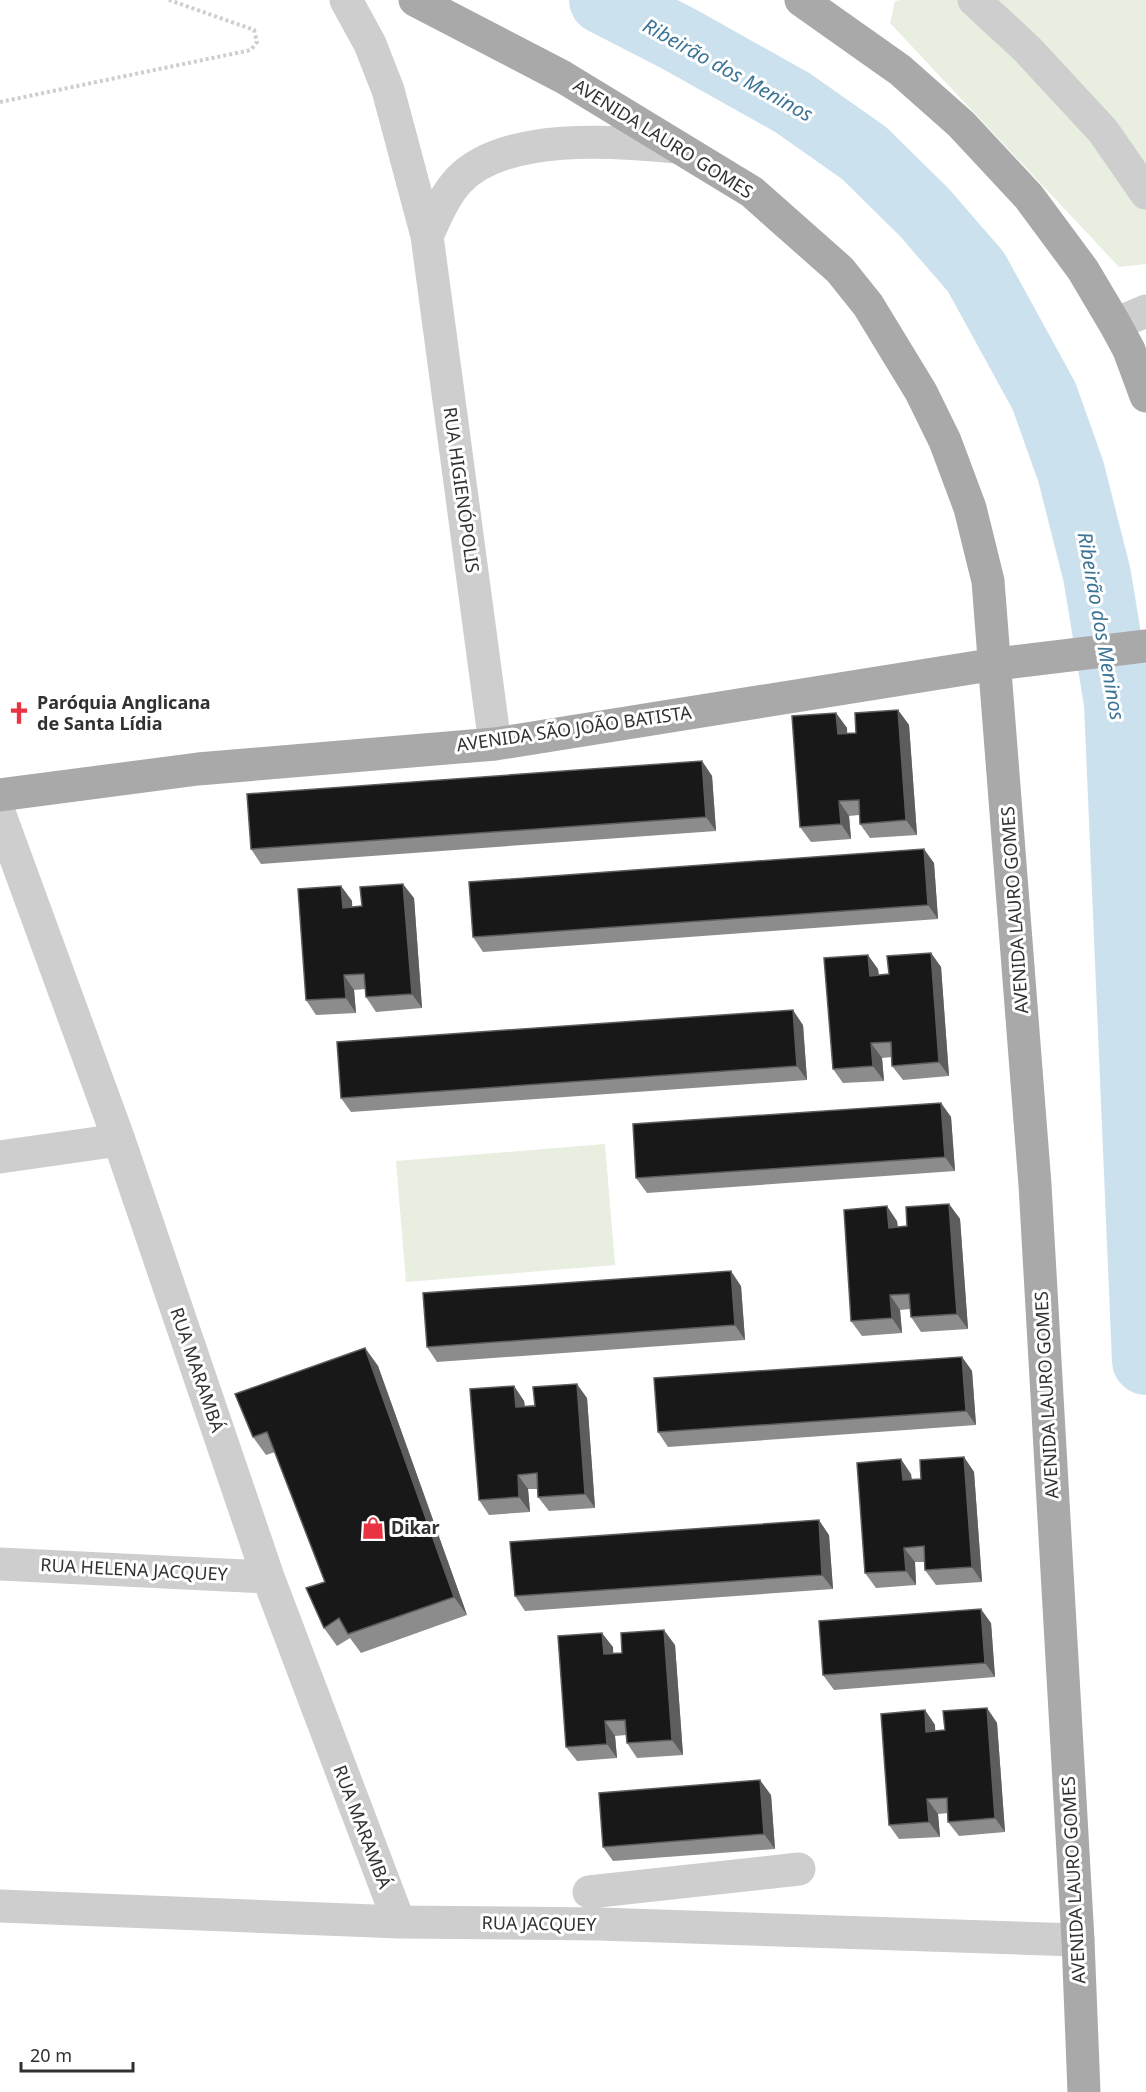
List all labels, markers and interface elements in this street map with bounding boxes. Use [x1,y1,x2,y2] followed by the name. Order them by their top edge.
[638,12,818,128] water label: Ribeirão dos Meninos
[569,73,758,203] street label: AVENIDA LAURO GOMES
[438,405,486,574] street label: RUA HIGIENÓPOLIS
[1072,530,1131,722] water label: Ribeirão dos Meninos
[37,690,211,735] place label: Paróquia Anglicana de Santa Lídia
[6,700,32,726] church icon: Paróquia Anglicana de Santa Lídia
[455,700,693,756] street label: AVENIDA SÃO JOÃO BATISTA
[995,806,1033,1015] street label: AVENIDA LAURO GOMES
[1029,1291,1063,1499] street label: AVENIDA LAURO GOMES
[165,1304,231,1436] street label: RUA MARAMBÁ
[360,1515,386,1541] shop icon: Dikar
[391,1515,440,1539] place label: Dikar
[40,1552,229,1586] street label: RUA HELENA JACQUEY
[328,1761,398,1892] street label: RUA MARAMBÁ
[1056,1776,1090,1984] street label: AVENIDA LAURO GOMES
[481,1910,597,1936] street label: RUA JACQUEY
[21,2035,134,2073] scale bar
[30,2043,72,2067] text: 20 m

